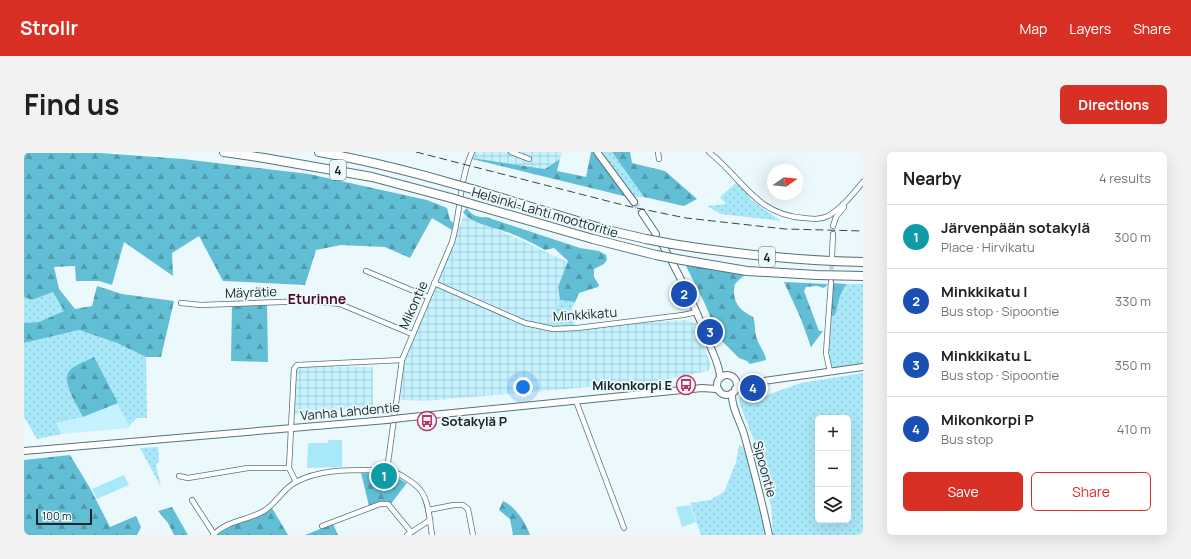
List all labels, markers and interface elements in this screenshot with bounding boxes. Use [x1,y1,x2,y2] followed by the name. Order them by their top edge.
[20,15,78,41] text: Strollr
[1019,19,1047,38] text: Map
[1069,19,1111,38] text: Layers
[1133,19,1171,38] text: Share
[24,85,119,123] text: Find us
[1060,85,1167,124] button: Directions
[330,160,346,180] road number: 4
[767,164,803,200] north arrow
[903,167,961,190] text: Nearby
[1099,169,1151,187] text: 4 results
[470,182,621,242] street label: Helsinki-Lahti moottoritie
[941,217,1090,238] text: Järvenpään sotakylä
[913,228,919,246] text: 1
[1114,228,1151,246] text: 300 m
[941,238,1035,256] text: Place · Hirvikatu
[759,247,775,267] road number: 4
[394,277,432,332] street label: Mikontie
[671,279,697,309] pin: 2
[941,281,1028,302] text: Minkkikatu I
[225,282,278,302] street label: Mäyrätie
[288,289,346,308] district label: Eturinne
[912,292,920,310] text: 2
[1115,292,1151,310] text: 330 m
[941,302,1059,320] text: Bus stop · Sipoontie
[552,303,618,325] street label: Minkkikatu
[697,317,723,347] pin: 3
[941,345,1031,366] text: Minkkikatu L
[912,356,920,374] text: 3
[1115,356,1151,374] text: 350 m
[941,366,1059,384] text: Bus stop · Sipoontie
[740,373,766,403] pin: 4
[675,374,697,396] bus stop icon: Mikonkorpi E
[592,376,672,394] place label: Mikonkorpi E
[513,377,533,397] your location
[299,398,401,424] street label: Vanha Lahdentie
[941,409,1034,430] text: Mikonkorpi P
[416,410,438,432] bus stop icon: Sotakylä P
[441,412,507,430] place label: Sotakylä P
[815,415,851,523] map controls
[815,415,851,451] button: +
[912,420,920,438] text: 4
[1117,420,1151,438] text: 410 m
[941,430,993,448] text: Bus stop
[749,439,781,500] street label: Sipoontie
[815,451,851,487] button: −
[371,461,397,491] pin: 1
[903,472,1023,511] button: Save
[1031,472,1151,511] button: Share
[815,487,851,523] button: layers
[36,507,92,526] scale bar
[42,508,71,523] text: 100 m

